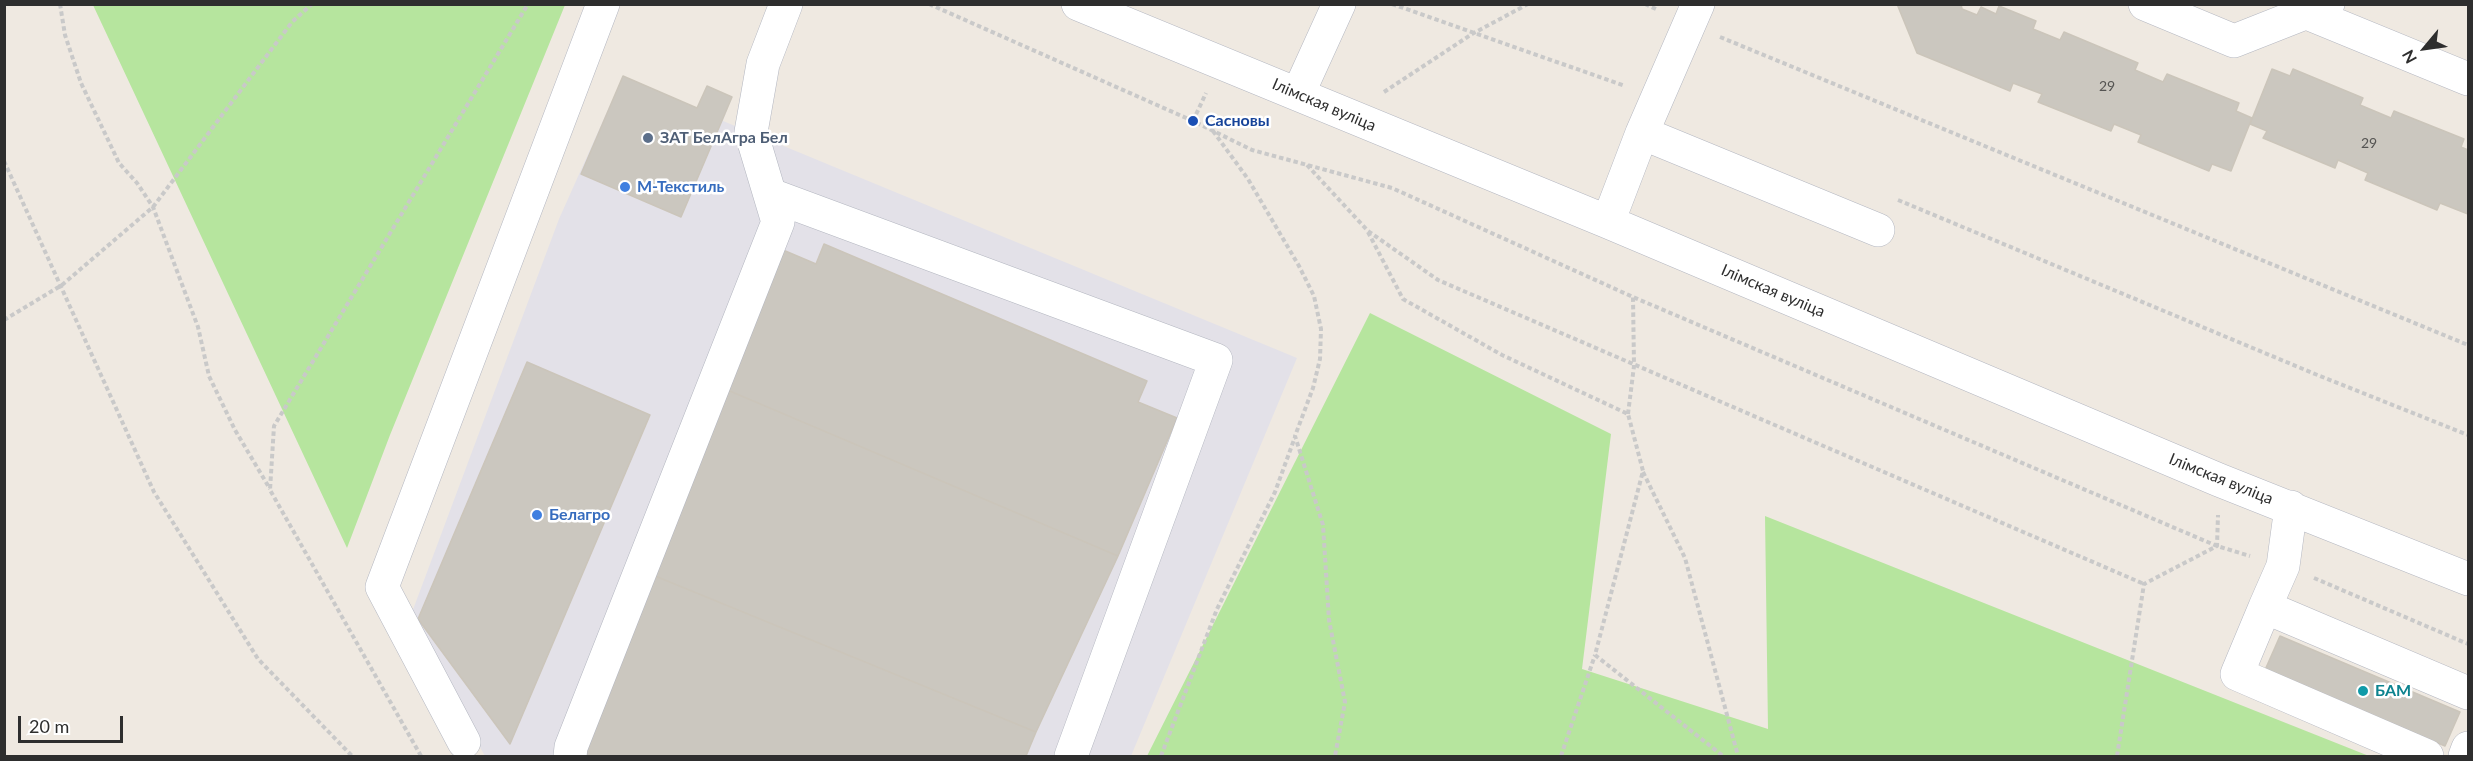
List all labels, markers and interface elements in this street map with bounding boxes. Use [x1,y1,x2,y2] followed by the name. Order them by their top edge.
[2395,18,2455,78] north arrow
[2398,47,2420,67] text: N
[1269,75,1379,135] street label: Ілімская вуліца
[2099,78,2115,94] house number: 29
[1205,111,1270,131] place label: Сасновы
[1186,114,1200,128] marker: Сасновы
[660,128,788,148] place label: ЗАТ БелАгра Бел
[641,131,655,145] marker: ЗАТ БелАгра Бел
[2361,135,2377,151] house number: 29
[637,177,724,197] place label: М-Текстиль
[618,180,632,194] marker: М-Текстиль
[1718,261,1828,321] street label: Ілімская вуліца
[2166,449,2276,509] street label: Ілімская вуліца
[549,505,610,525] place label: Белагро
[530,508,544,522] marker: Белагро
[2375,681,2411,701] place label: БАМ
[2356,684,2370,698] marker: БАМ
[21,704,126,742] scale bar
[29,715,69,737] text: 20 m

